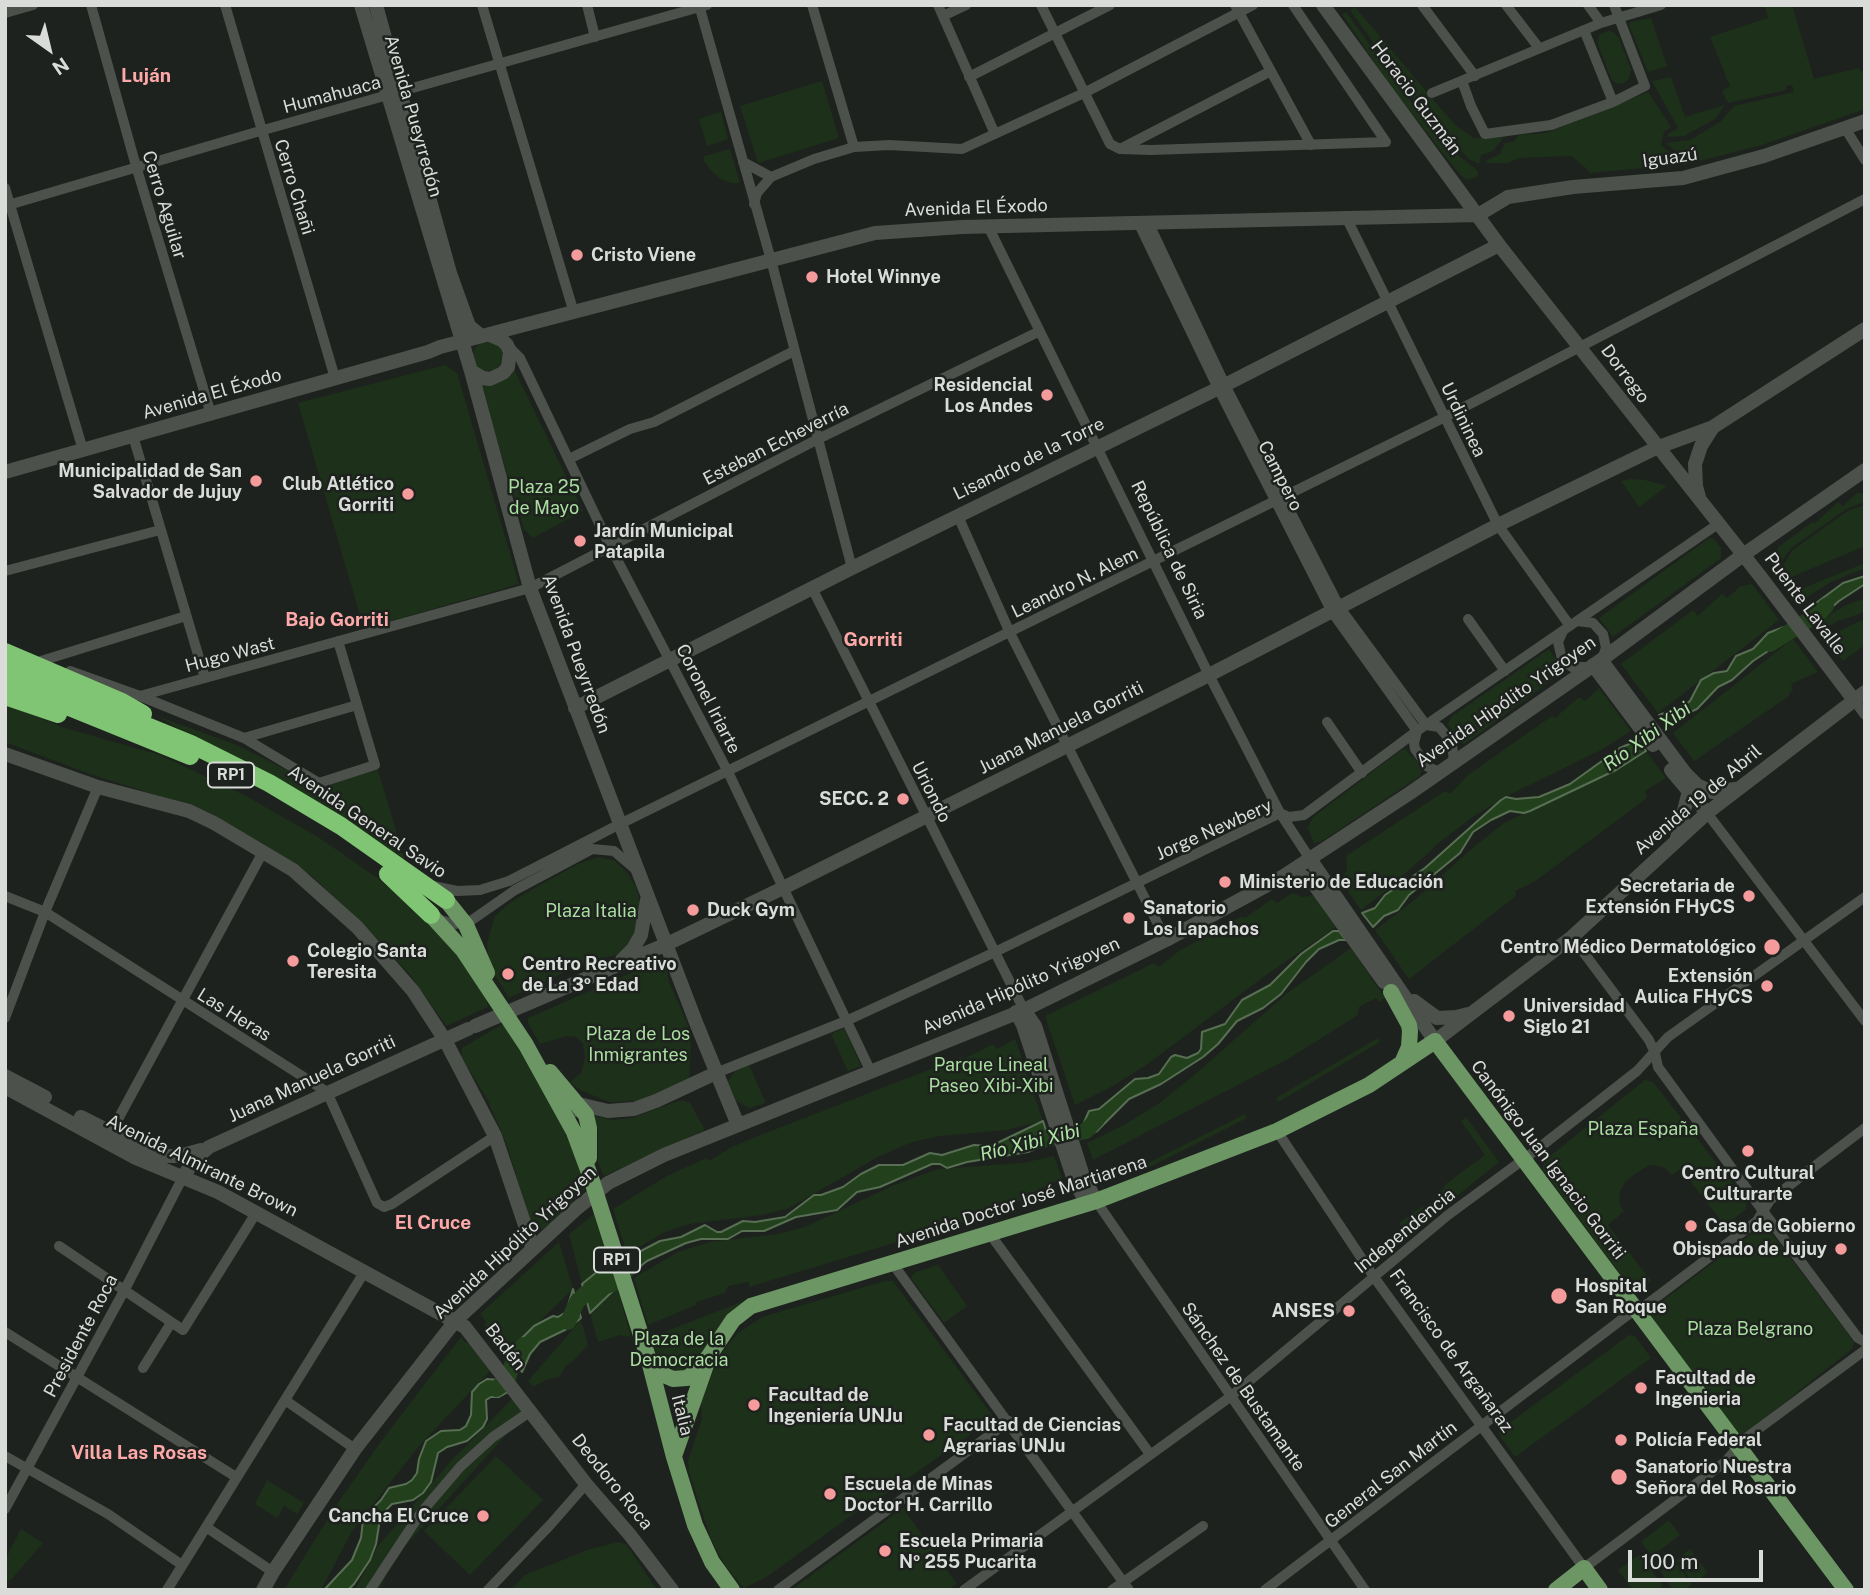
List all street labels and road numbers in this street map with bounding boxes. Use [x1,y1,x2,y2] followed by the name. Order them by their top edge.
[380,32,446,200] street label: Avenida Pueyrredón
[1366,37,1466,159] street label: Horacio Guzmán
[281,72,383,118] street label: Humahuaca
[269,137,319,237] street label: Cerro Chañi
[1641,143,1699,173] street label: Iguazú
[137,148,191,262] street label: Cerro Aguilar
[904,195,1048,221] street label: Avenida El Éxodo
[1596,340,1654,408] street label: Dorrego
[140,364,284,424] street label: Avenida El Éxodo
[1436,379,1490,461] street label: Urdininea
[699,398,853,490] street label: Esteban Echeverría
[950,413,1108,505] street label: Lisandro de la Torre
[1253,437,1307,515] street label: Campero
[1126,477,1212,623] street label: República de Siria
[1008,543,1142,623] street label: Leandro N. Alem
[1760,549,1850,659] street label: Puente Lavalle
[537,572,615,736] street label: Avenida Pueyrredón
[1412,632,1600,772] street label: Avenida Hipólito Yrigoyen
[183,633,277,677] street label: Hugo Wast
[671,641,745,757] street label: Coronel Iriarte
[975,677,1147,779] street label: Juana Manuela Gorriti
[1630,740,1766,860] street label: Avenida 19 de Abril
[906,758,956,826] street label: Uriondo
[284,761,450,883] street label: Avenida General Savio
[208,762,254,788] road number: RP1
[1153,795,1275,865] street label: Jorge Newbery
[919,933,1123,1039] street label: Avenida Hipólito Yrigoyen
[193,984,275,1046] street label: Las Heras
[225,1031,399,1127] street label: Juana Manuela Gorriti
[1466,1056,1630,1264] street label: Canónigo Juan Ignacio Gorriti
[103,1110,301,1222] street label: Avenida Almirante Brown
[892,1151,1150,1253] street label: Avenida Doctor José Martiarena
[429,1162,601,1324] street label: Avenida Hipólito Yrigoyen
[1350,1184,1460,1278] street label: Independencia
[594,1248,640,1272] road number: RP1
[1384,1265,1518,1437] street label: Francisco de Argañaraz
[40,1271,122,1401] street label: Presidente Roca
[1176,1298,1310,1476] street label: Sánchez de Bustamante
[480,1319,530,1375] street label: Badén
[666,1392,698,1438] street label: Italia
[1321,1417,1461,1533] street label: General San Martín
[567,1430,657,1534] street label: Deodoro Roca

